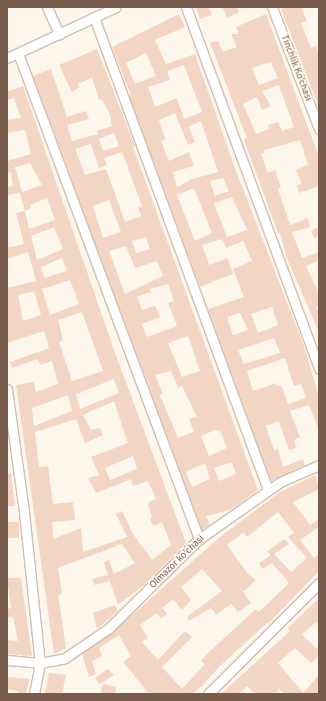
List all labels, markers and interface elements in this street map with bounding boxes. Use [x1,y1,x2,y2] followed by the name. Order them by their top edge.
[278,33,314,103] street label: Tinchlik Ko’chasi
[147,533,207,591] street label: Olmazor ko'chasi

